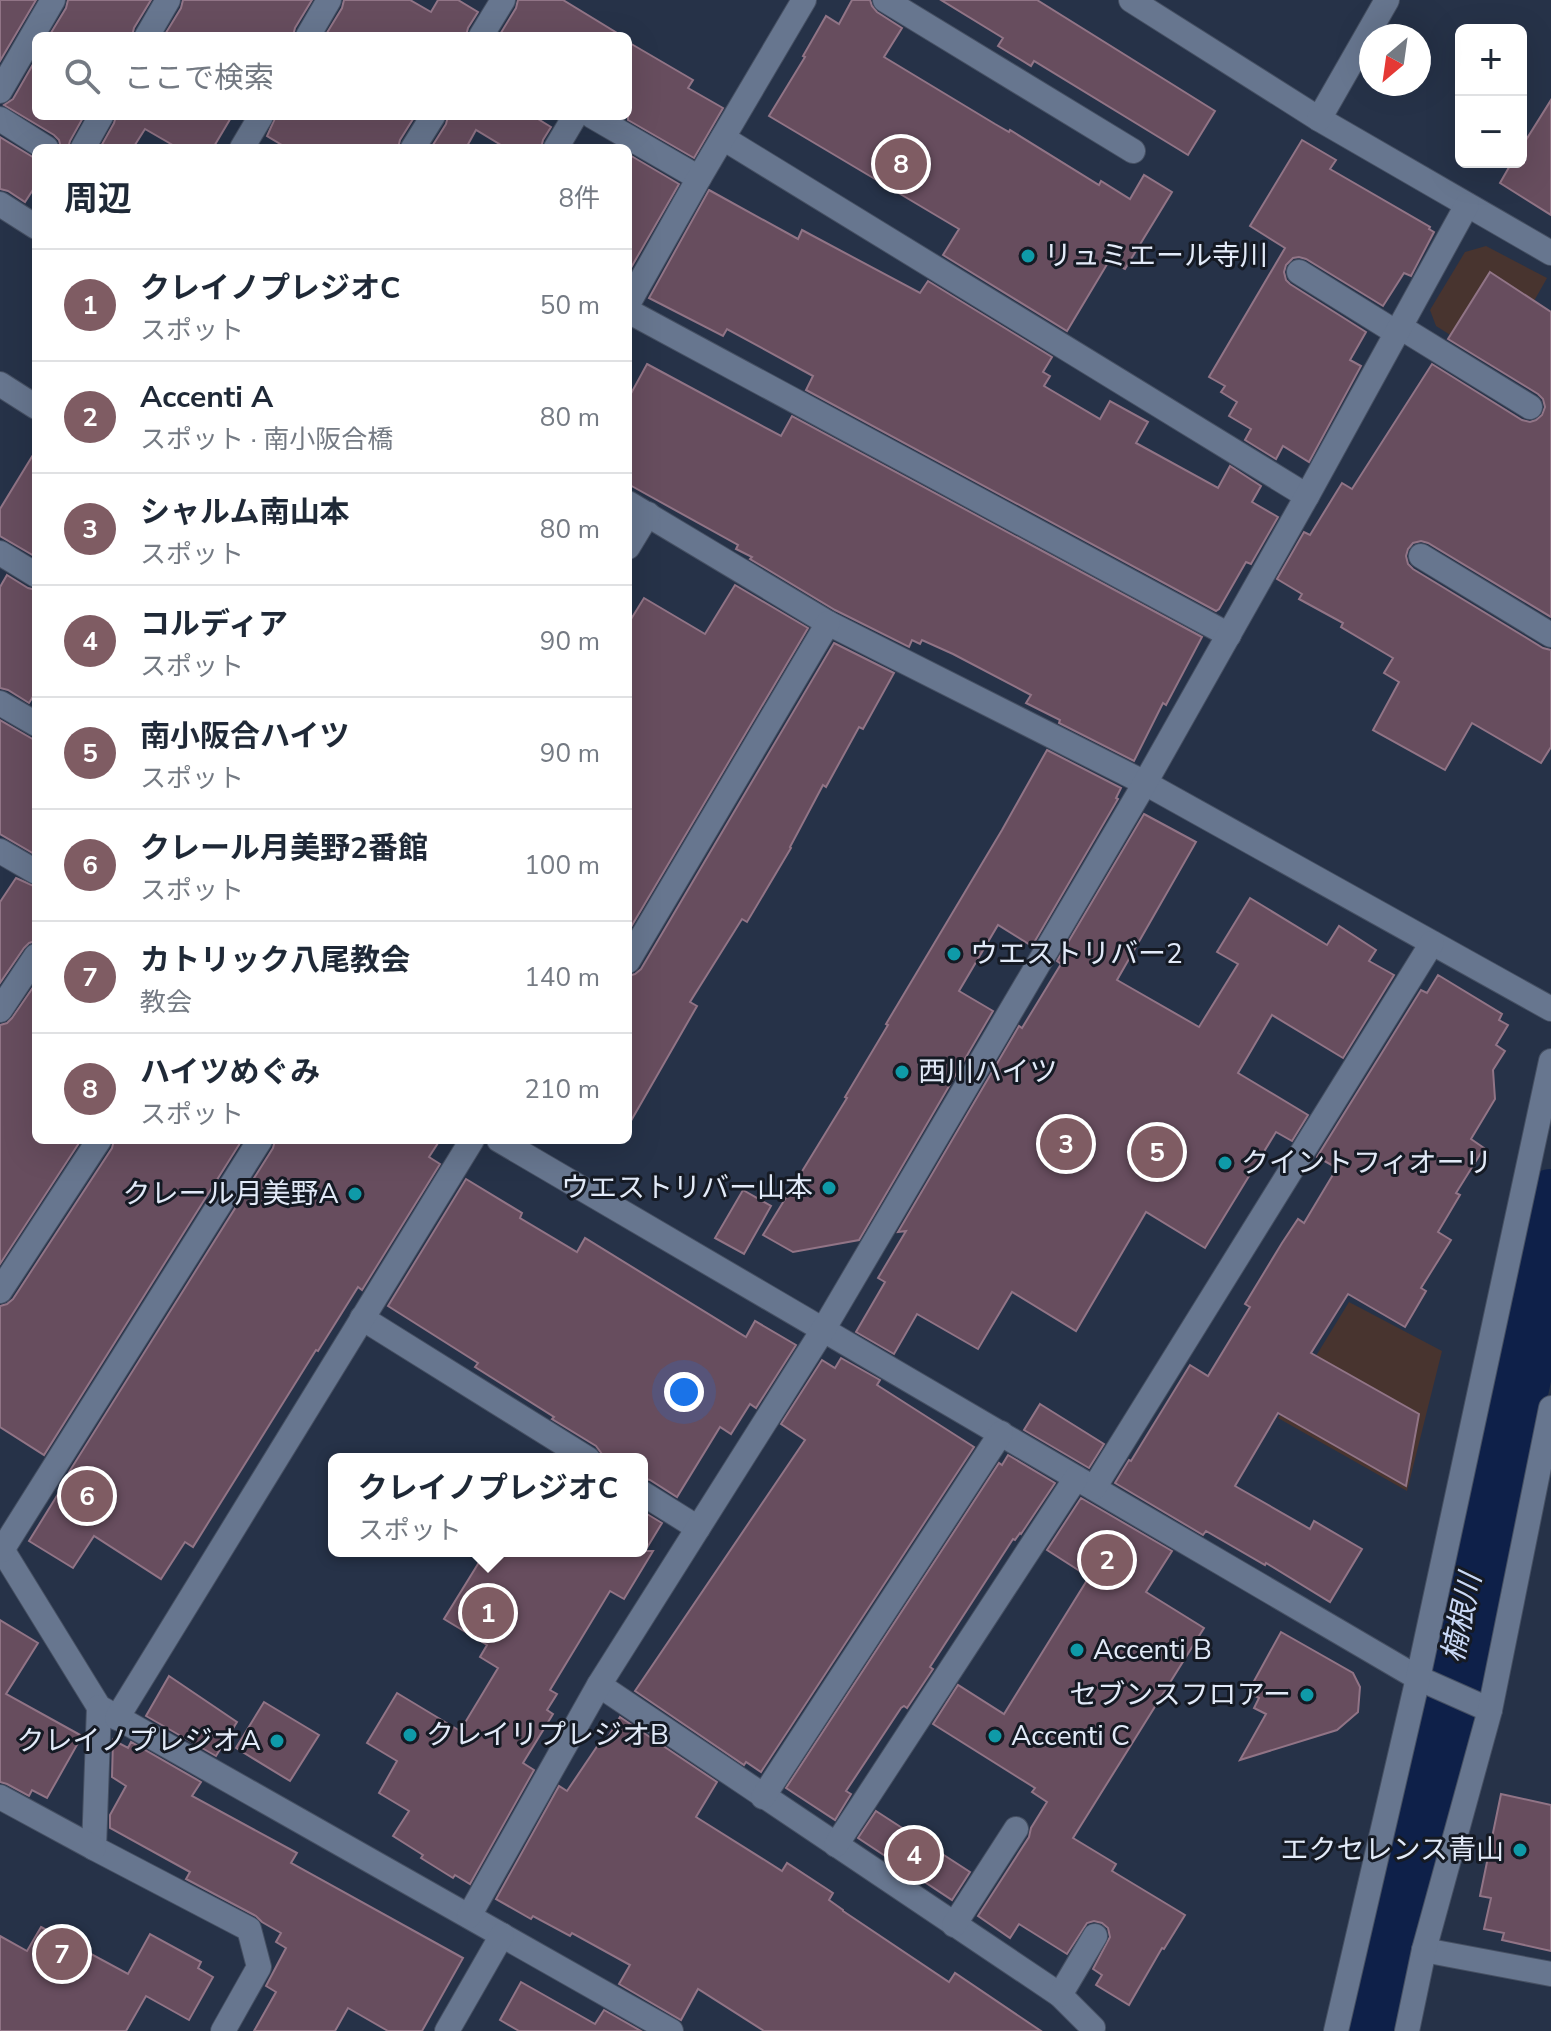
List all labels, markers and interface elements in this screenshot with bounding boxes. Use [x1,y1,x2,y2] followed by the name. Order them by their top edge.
[1359,24,1431,96] north arrow
[1455,24,1527,168] map controls
[1455,24,1527,96] button: +
[32,32,632,120] search box
[60,54,104,98] icon: search
[124,58,274,99] text: ここで検索
[1455,96,1527,168] button: −
[875,134,927,194] pin: 8
[64,176,132,222] text: 周辺
[558,181,600,216] text: 8件
[1044,237,1268,275] place label: リュミエール寺川
[1019,247,1037,265] marker: リュミエール寺川
[140,268,400,309] text: クレイノプレジオC
[82,288,98,323] text: 1
[540,288,600,323] text: 50 m
[140,313,244,348] text: スポット
[140,377,273,418] text: Accenti A
[82,400,98,435] text: 2
[540,400,600,435] text: 80 m
[140,422,393,457] text: スポット · 南小阪合橋
[140,492,349,533] text: シャルム南山本
[82,512,98,547] text: 3
[540,512,600,547] text: 80 m
[140,537,244,572] text: スポット
[140,604,288,645] text: コルディア
[82,624,98,659] text: 4
[540,624,600,659] text: 90 m
[140,649,244,684] text: スポット
[140,716,349,757] text: 南小阪合ハイツ
[82,736,98,771] text: 5
[540,736,600,771] text: 90 m
[140,761,244,796] text: スポット
[140,828,428,869] text: クレール月美野2番館
[82,848,98,883] text: 6
[524,848,600,883] text: 100 m
[140,873,244,908] text: スポット
[970,935,1183,973] place label: ウエストリバー2
[140,940,410,981] text: カトリック八尾教会
[945,945,963,963] marker: ウエストリバー2
[82,960,98,995] text: 7
[524,960,600,995] text: 140 m
[140,985,192,1020] text: 教会
[140,1052,320,1093] text: ハイツめぐみ
[918,1053,1057,1091] place label: 西川ハイツ
[893,1063,911,1081] marker: 西川ハイツ
[82,1072,98,1107] text: 8
[524,1072,600,1107] text: 210 m
[140,1097,244,1132] text: スポット
[1040,1114,1092,1174] pin: 3
[1131,1122,1183,1182] pin: 5
[1241,1144,1492,1182] place label: クイントフィオーリ
[1216,1154,1234,1172] marker: クイントフィオーリ
[561,1169,813,1207] place label: ウエストリバー山本
[123,1175,339,1213] place label: クレール月美野A
[820,1179,838,1197] marker: ウエストリバー山本
[346,1185,364,1203] marker: クレール月美野A
[664,1372,704,1412] your location
[328,1453,648,1557] popup
[61,1466,113,1526] pin: 6
[358,1468,618,1509] text: クレイノプレジオC
[358,1513,462,1548] text: スポット
[1081,1530,1133,1590] pin: 2
[1433,1567,1492,1666] water label: 楠根川
[462,1583,514,1643] pin: 1
[1093,1631,1212,1669] place label: Accenti B
[1068,1641,1086,1659] marker: Accenti B
[1069,1676,1291,1714] place label: セブンスフロアー
[1298,1686,1316,1704] marker: セブンスフロアー
[426,1716,669,1754] place label: クレイリプレジオB
[1011,1717,1130,1755] place label: Accenti C
[17,1722,261,1760] place label: クレイノプレジオA
[401,1726,419,1744] marker: クレイリプレジオB
[986,1727,1004,1745] marker: Accenti C
[268,1732,286,1750] marker: クレイノプレジオA
[888,1825,940,1885] pin: 4
[1281,1831,1504,1869] place label: エクセレンス青山
[1511,1841,1529,1859] marker: エクセレンス青山
[36,1924,88,1984] pin: 7

